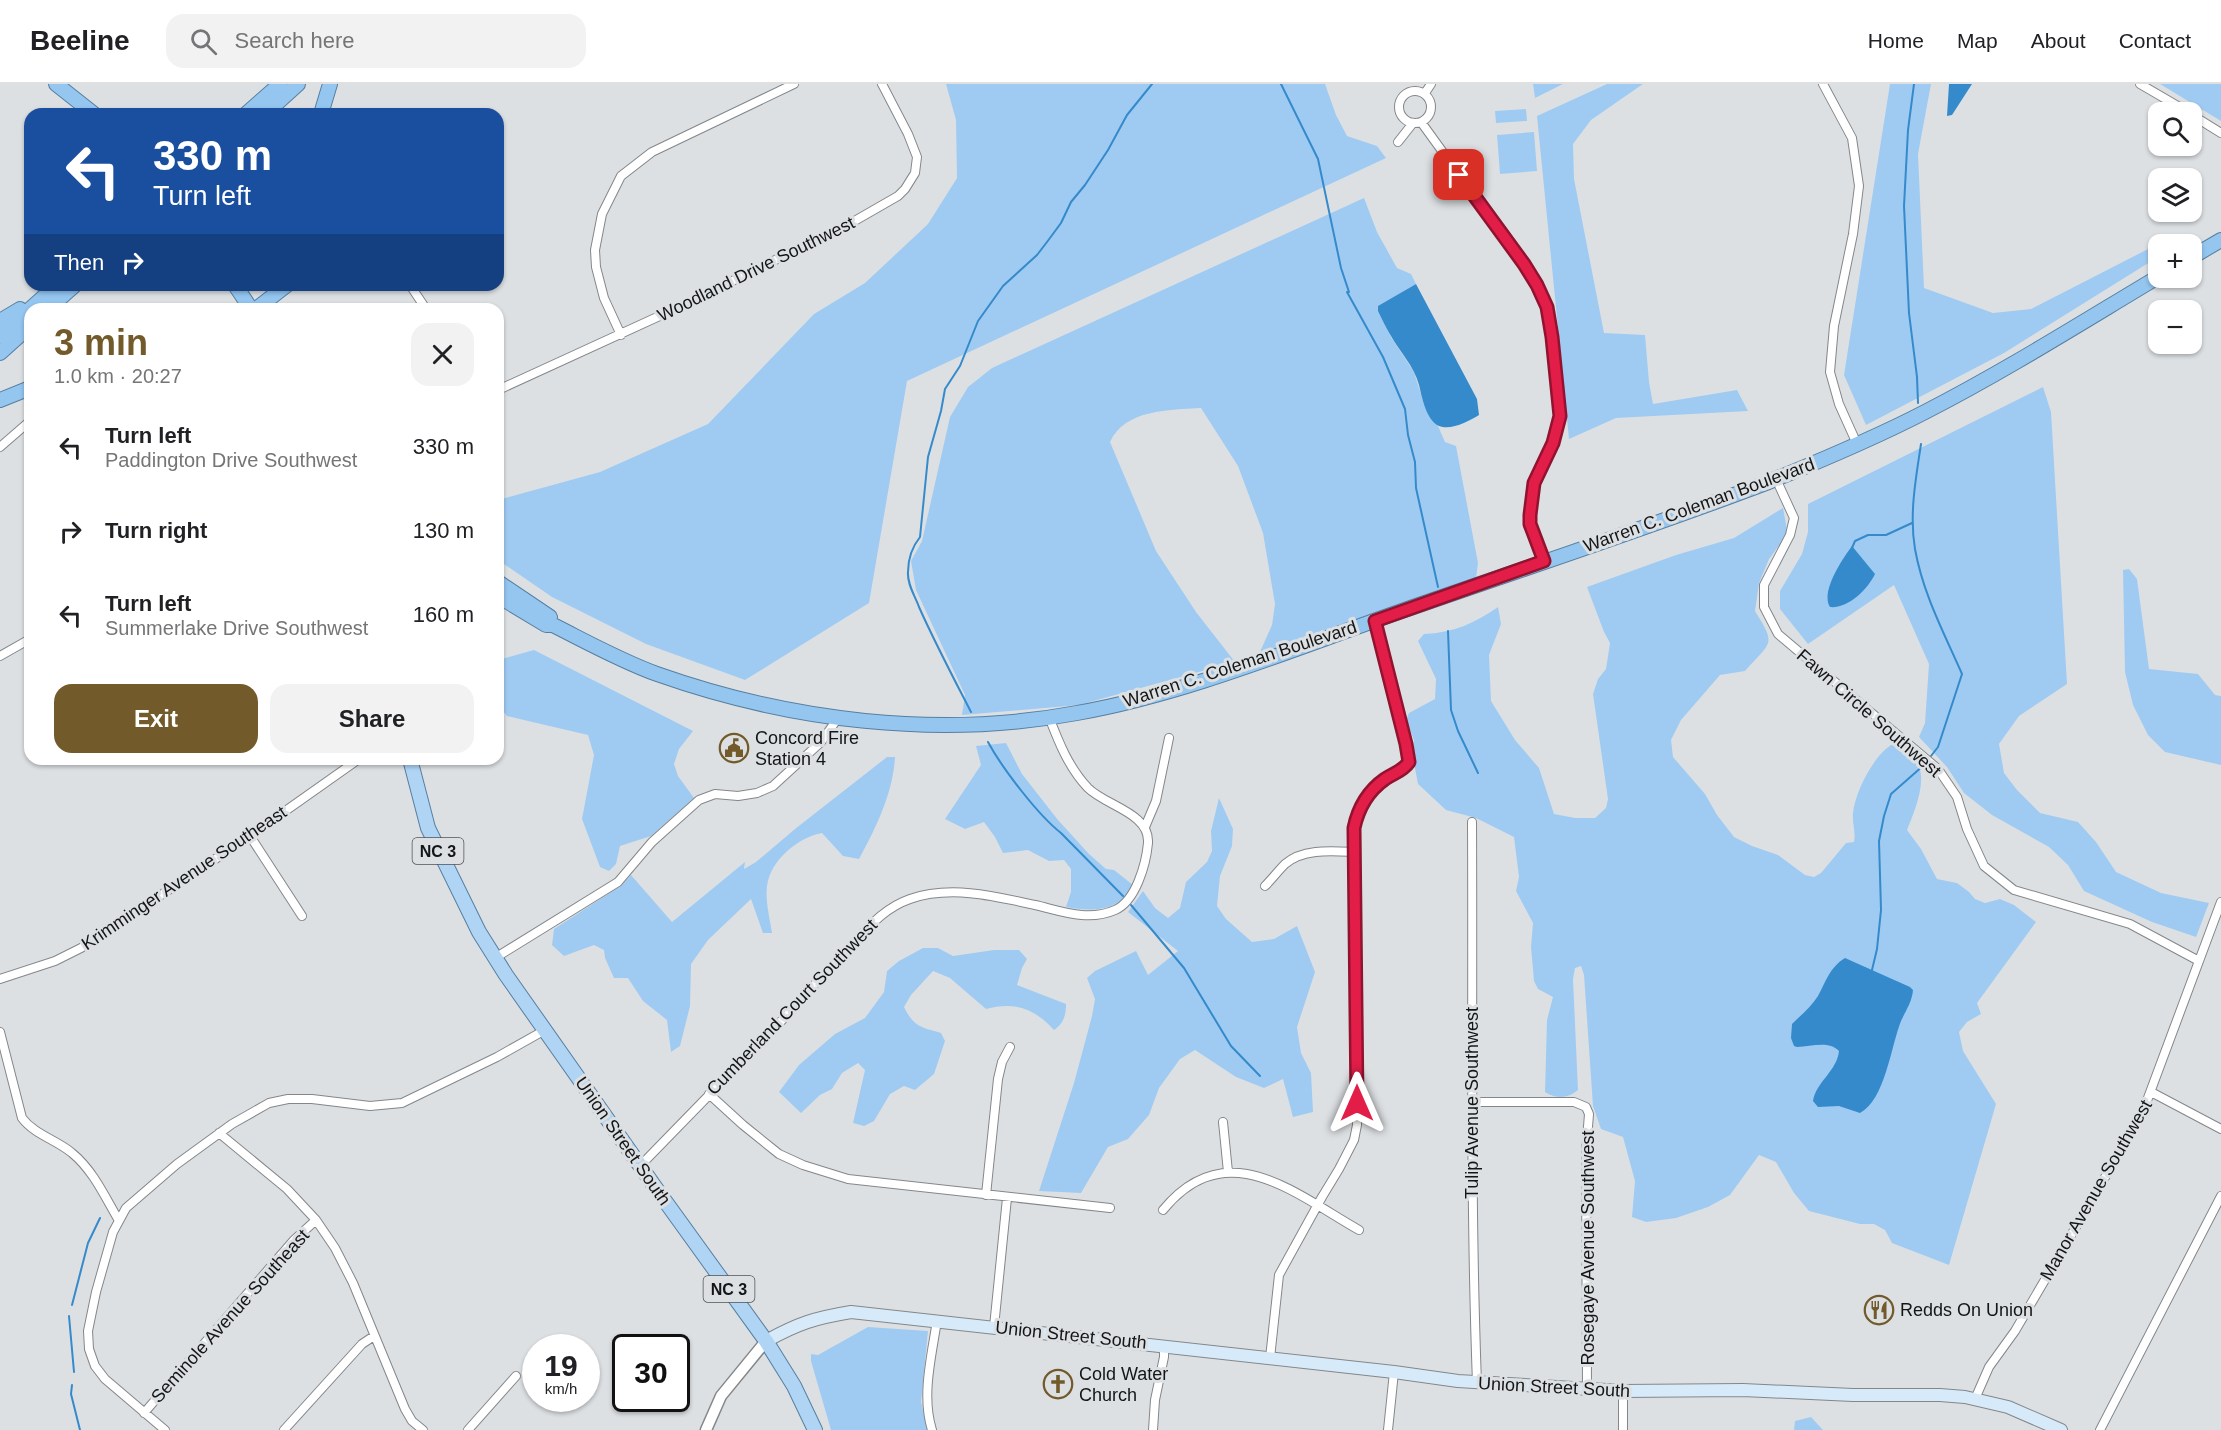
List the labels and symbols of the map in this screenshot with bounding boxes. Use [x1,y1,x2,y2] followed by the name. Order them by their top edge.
[1433,149,1484,200] pin
[654,212,858,326] street label: Woodland Drive Southwest
[1581,454,1817,556] street label: Warren C. Coleman Boulevard
[1121,617,1359,711] street label: Warren C. Coleman Boulevard
[1793,645,1945,781] street label: Fawn Circle Southwest
[755,728,859,769] place label: Concord Fire Station 4
[718,732,750,764] public building icon: Concord Fire Station 4
[78,802,290,954] street label: Krimminger Avenue Southeast
[412,838,464,864] road number: NC 3
[703,915,881,1099] street label: Cumberland Court Southwest
[1462,1007,1482,1199] street label: Tulip Avenue Southwest
[1325,1071,1389,1135] position arrow
[571,1073,675,1209] street label: Union Street South
[2036,1096,2156,1284] street label: Manor Avenue Southwest
[1578,1131,1598,1365] street label: Rosegaye Avenue Southwest
[147,1225,313,1407] street label: Seminole Avenue Southeast
[704,1276,754,1302] road number: NC 3
[1863,1294,1895,1326] restaurant icon: Redds On Union
[1900,1300,2033,1320] place label: Redds On Union
[994,1317,1148,1353] street label: Union Street South
[612,1334,690,1412] speed limit sign: 30
[1079,1364,1168,1405] place label: Cold Water Church
[1042,1368,1074,1400] church icon: Cold Water Church
[1478,1373,1630,1401] street label: Union Street South

